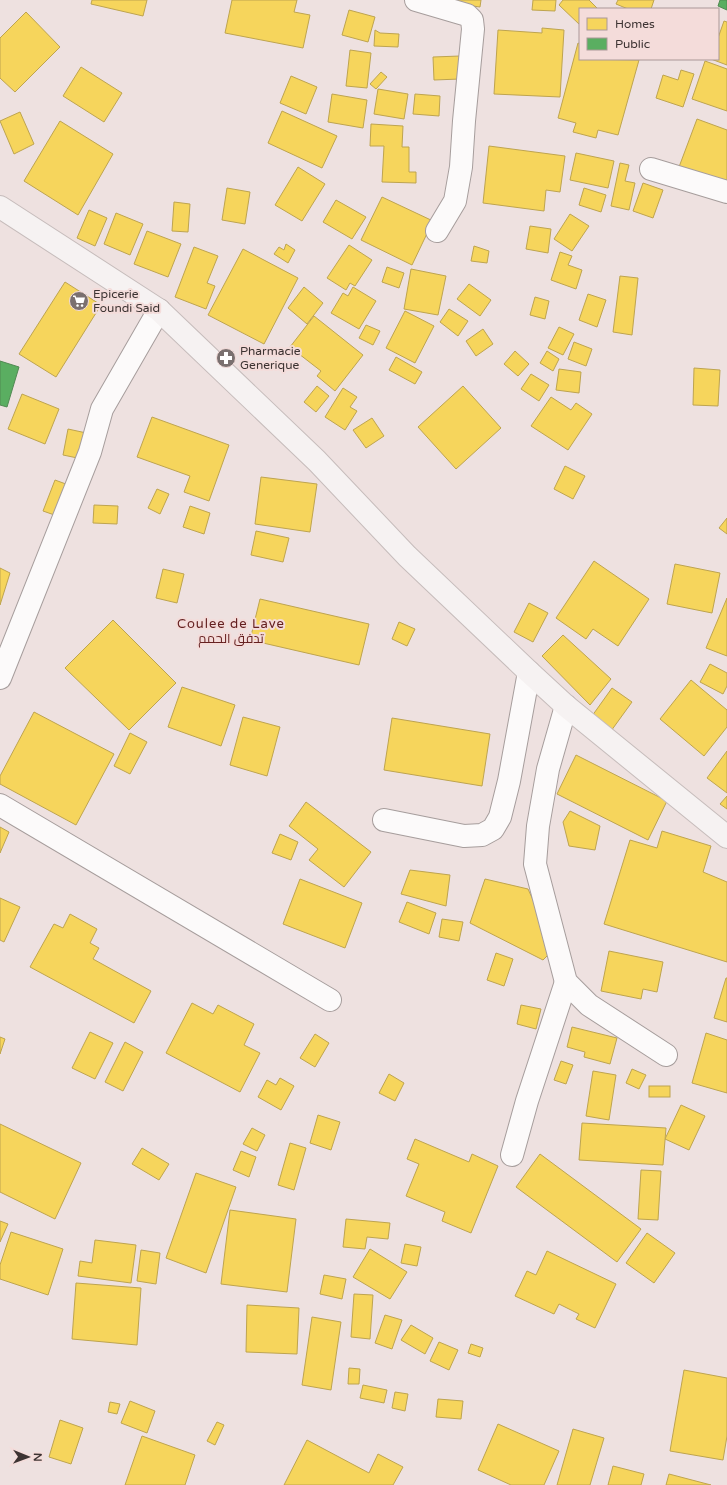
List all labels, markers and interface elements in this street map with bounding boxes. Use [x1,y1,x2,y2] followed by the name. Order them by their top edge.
[579,8,719,60] legend
[615,17,655,31] text: Homes
[615,37,650,51] text: Public
[93,287,160,315] place label: Epicerie Foundi Said
[68,290,90,312] supermarket icon: Epicerie Foundi Said
[240,344,301,372] place label: Pharmacie Generique
[215,347,237,369] pharmacy icon: Pharmacie Generique
[177,616,285,648] district label: Coulee de Lave تدفق الحمم
[8,1437,48,1477] north arrow
[31,1453,44,1462] text: N

